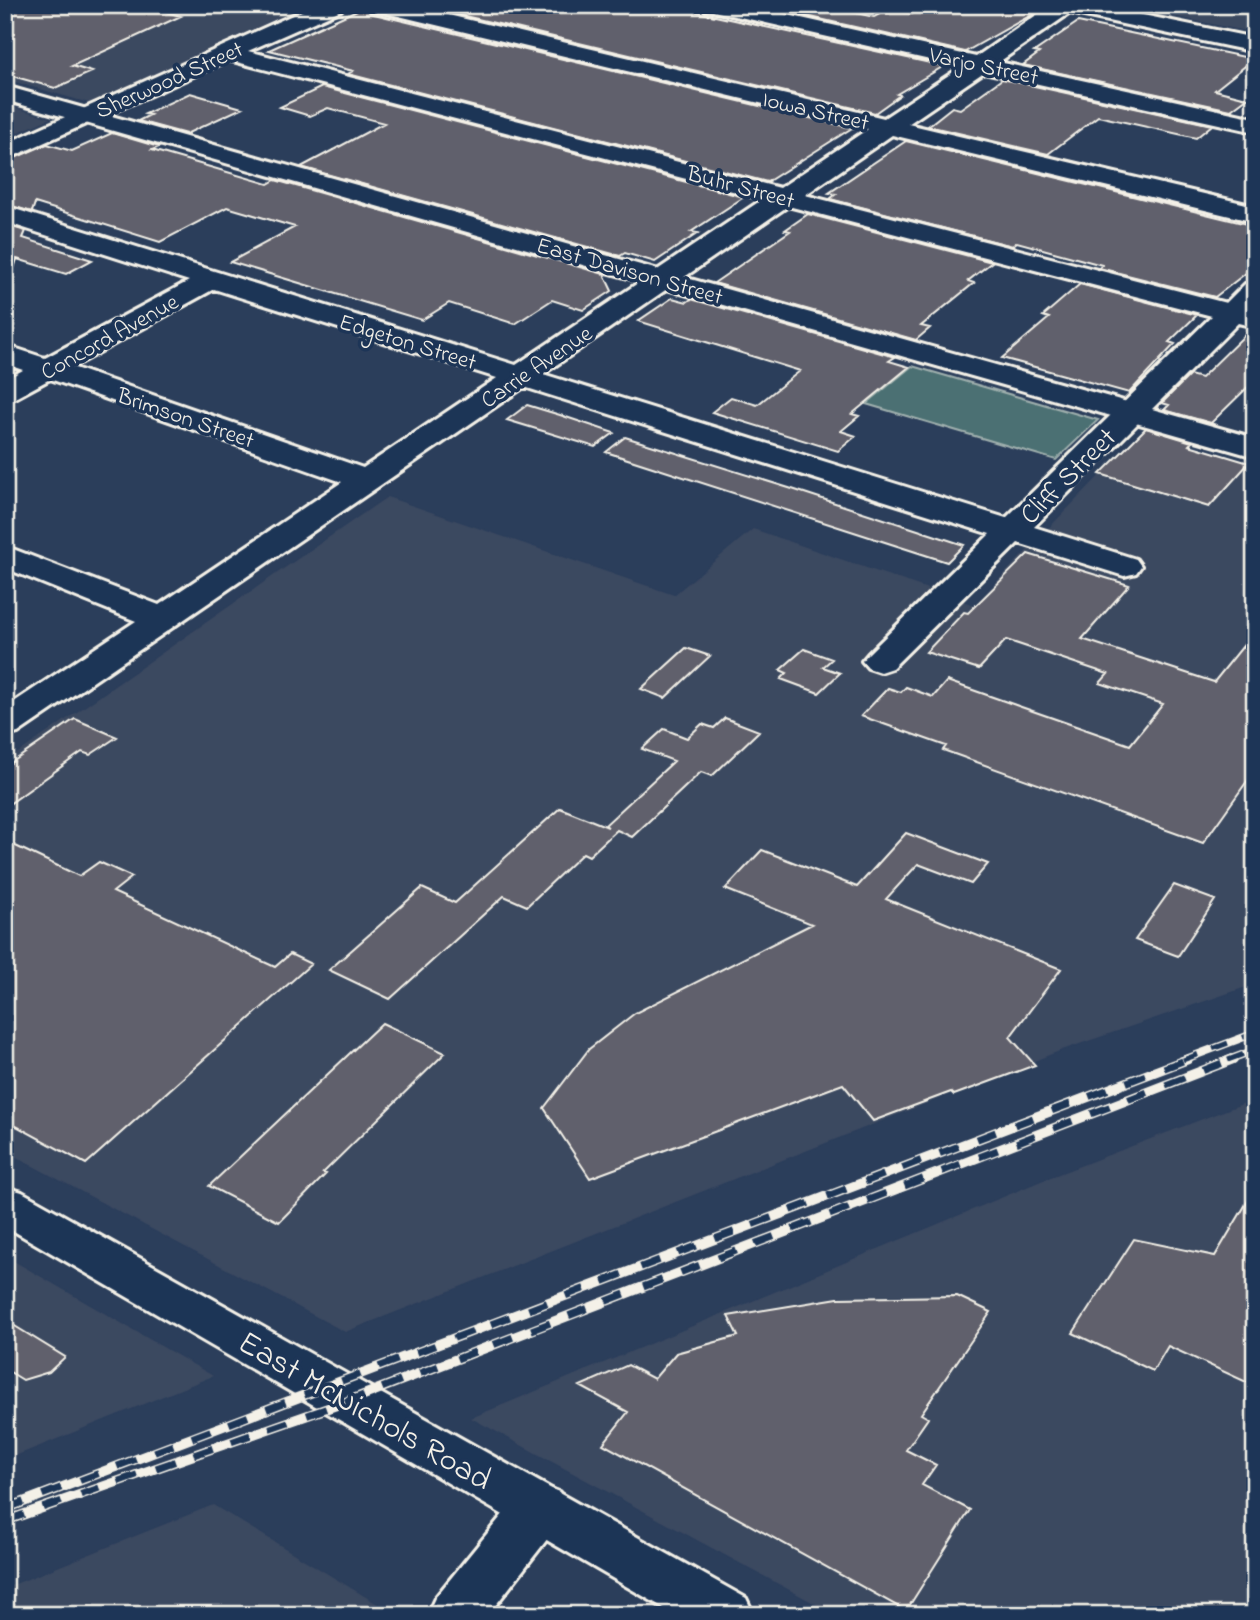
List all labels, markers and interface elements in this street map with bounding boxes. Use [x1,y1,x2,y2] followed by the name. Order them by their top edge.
[91,34,249,129] street label: Sherwood Street
[925,40,1041,95] street label: Varjo Street
[759,84,872,141] street label: Iowa Street
[682,158,798,219] street label: Buhr Street
[532,230,727,315] street label: East Davison Street
[35,286,186,390] street label: Concord Avenue
[334,307,480,381] street label: Edgeton Street
[475,318,600,418] street label: Carrie Avenue
[111,380,259,458] street label: Brimson Street
[1012,420,1127,535] street label: Cliff Street
[228,1320,500,1505] street label: East McNichols Road

